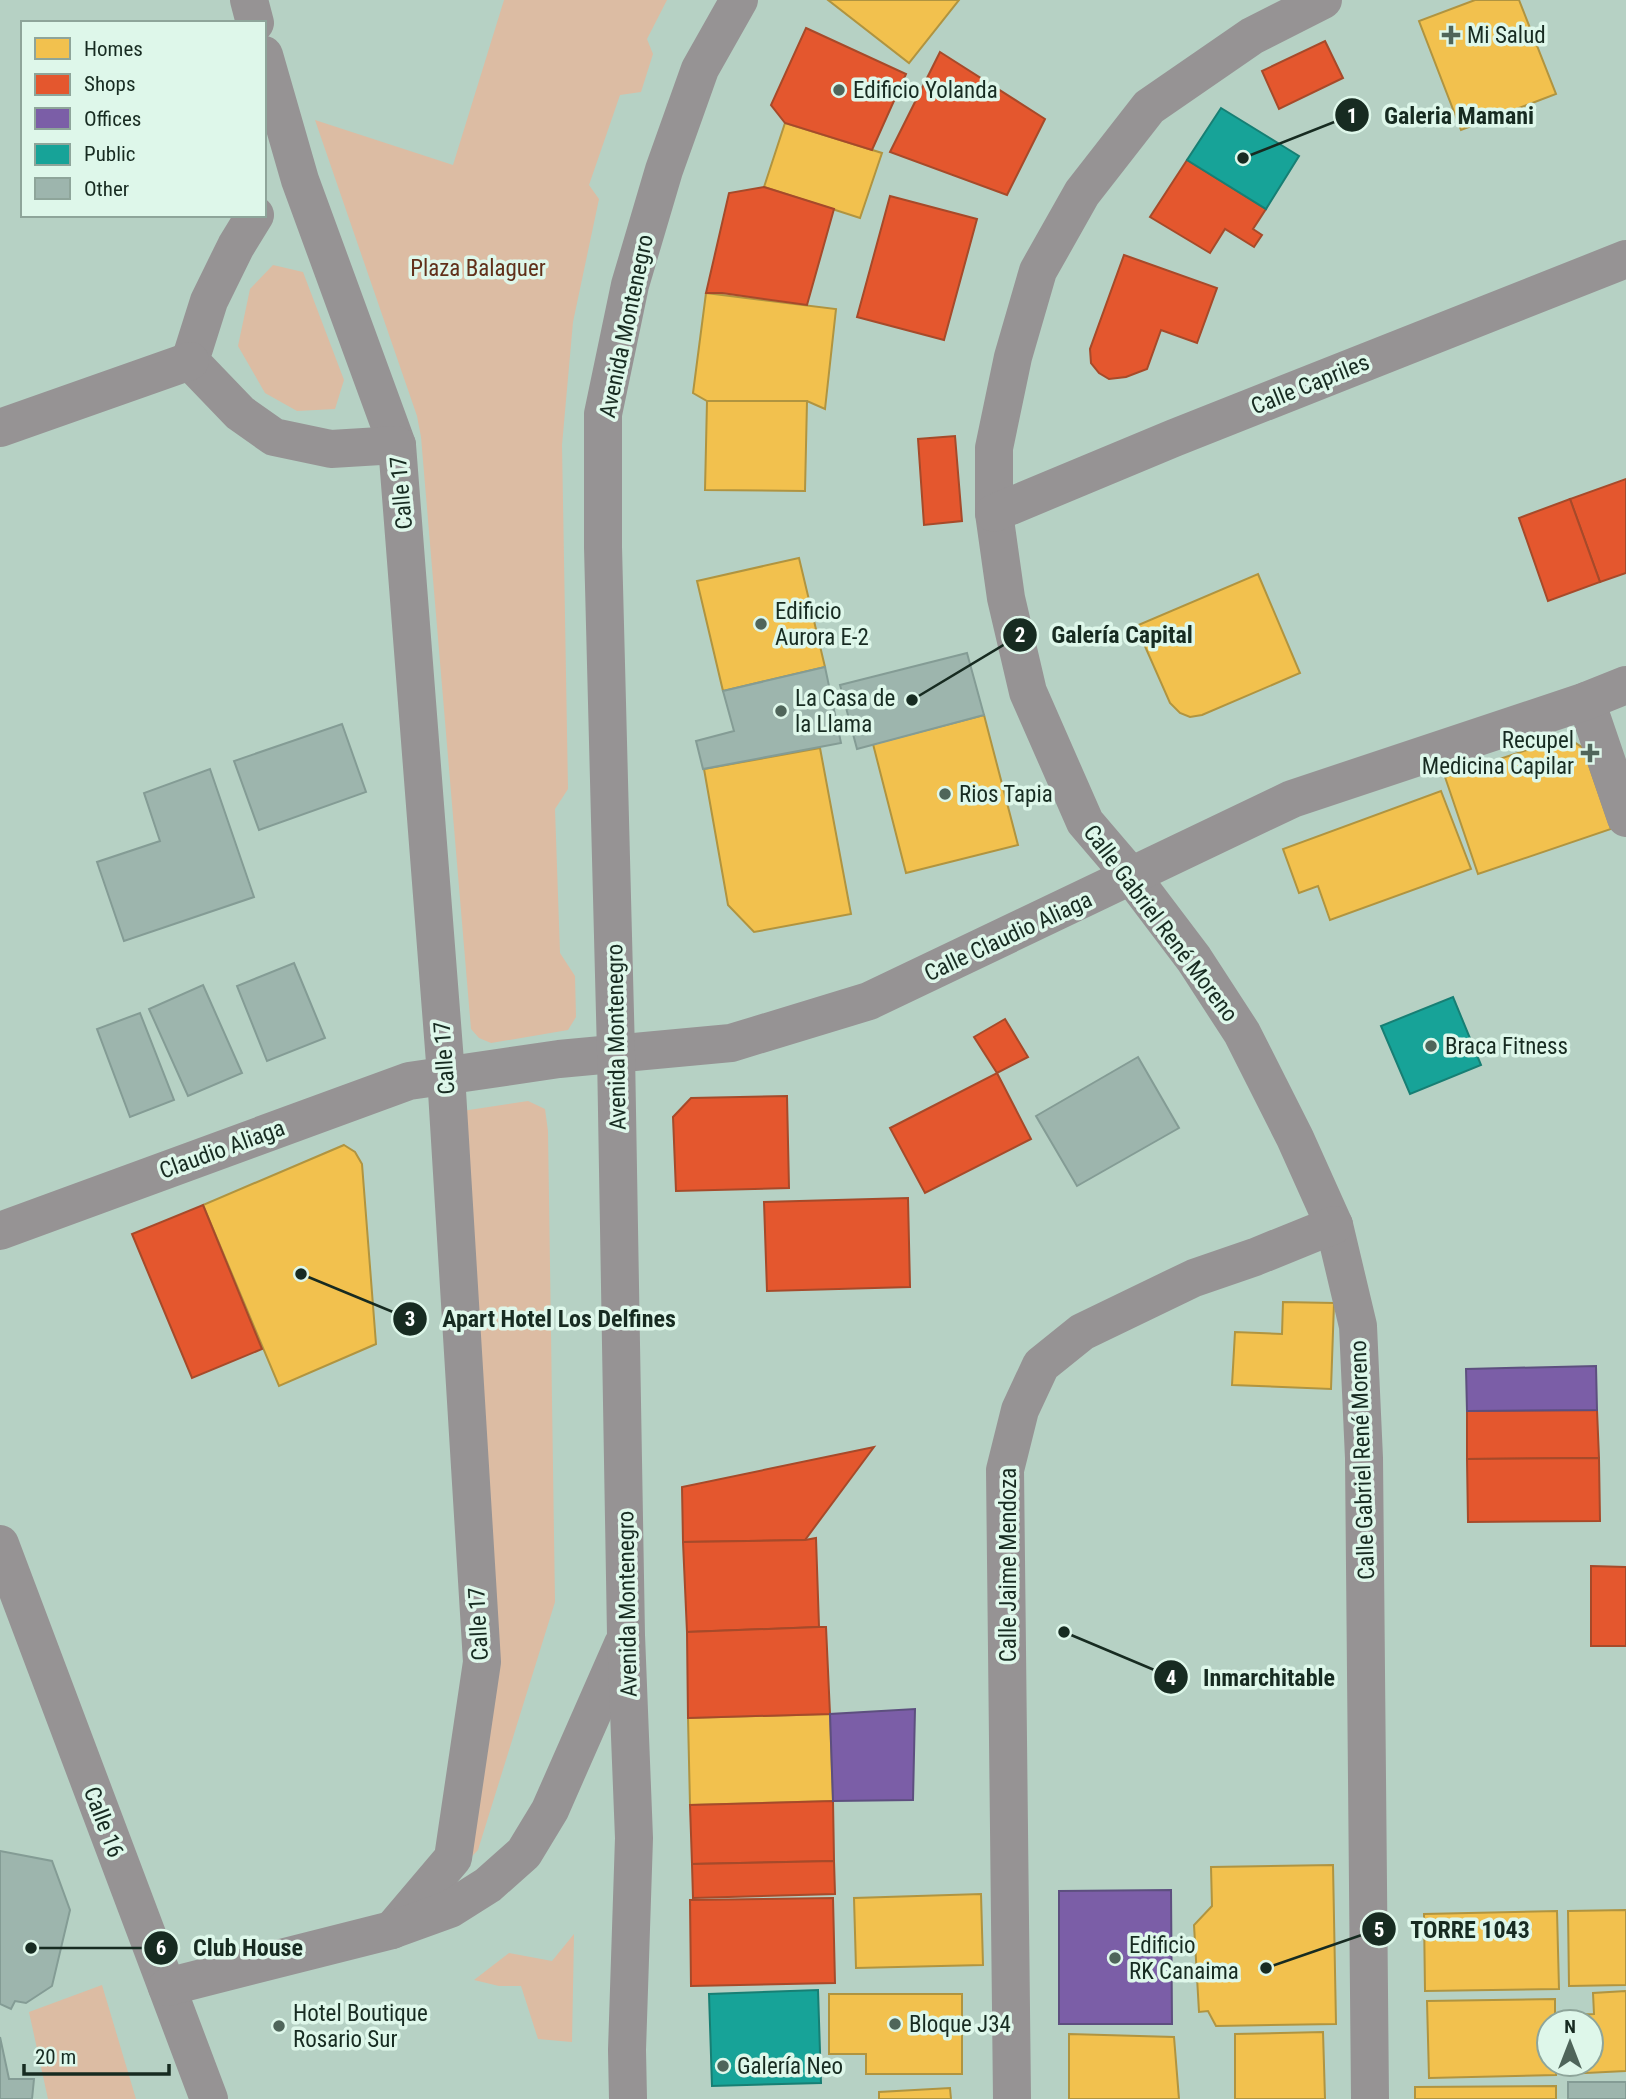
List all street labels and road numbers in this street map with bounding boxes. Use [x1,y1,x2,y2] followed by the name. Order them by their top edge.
[594,232,659,420] street label: Avenida Montenegro
[1247,349,1373,420] street label: Calle Capriles
[385,455,418,531] street label: Calle 17
[1078,819,1243,1027] street label: Calle Gabriel René Moreno
[920,886,1096,987] street label: Calle Claudio Aliaga
[601,943,632,1130] street label: Avenida Montenegro
[428,1020,461,1096] street label: Calle 17
[156,1114,288,1185] street label: Claudio Aliaga
[1345,1340,1380,1580] street label: Calle Gabriel René Moreno
[995,1468,1022,1662] street label: Calle Jaime Mendoza
[612,1510,643,1697] street label: Avenida Montenegro
[463,1587,494,1661] street label: Calle 17
[78,1783,129,1861] street label: Calle 16

